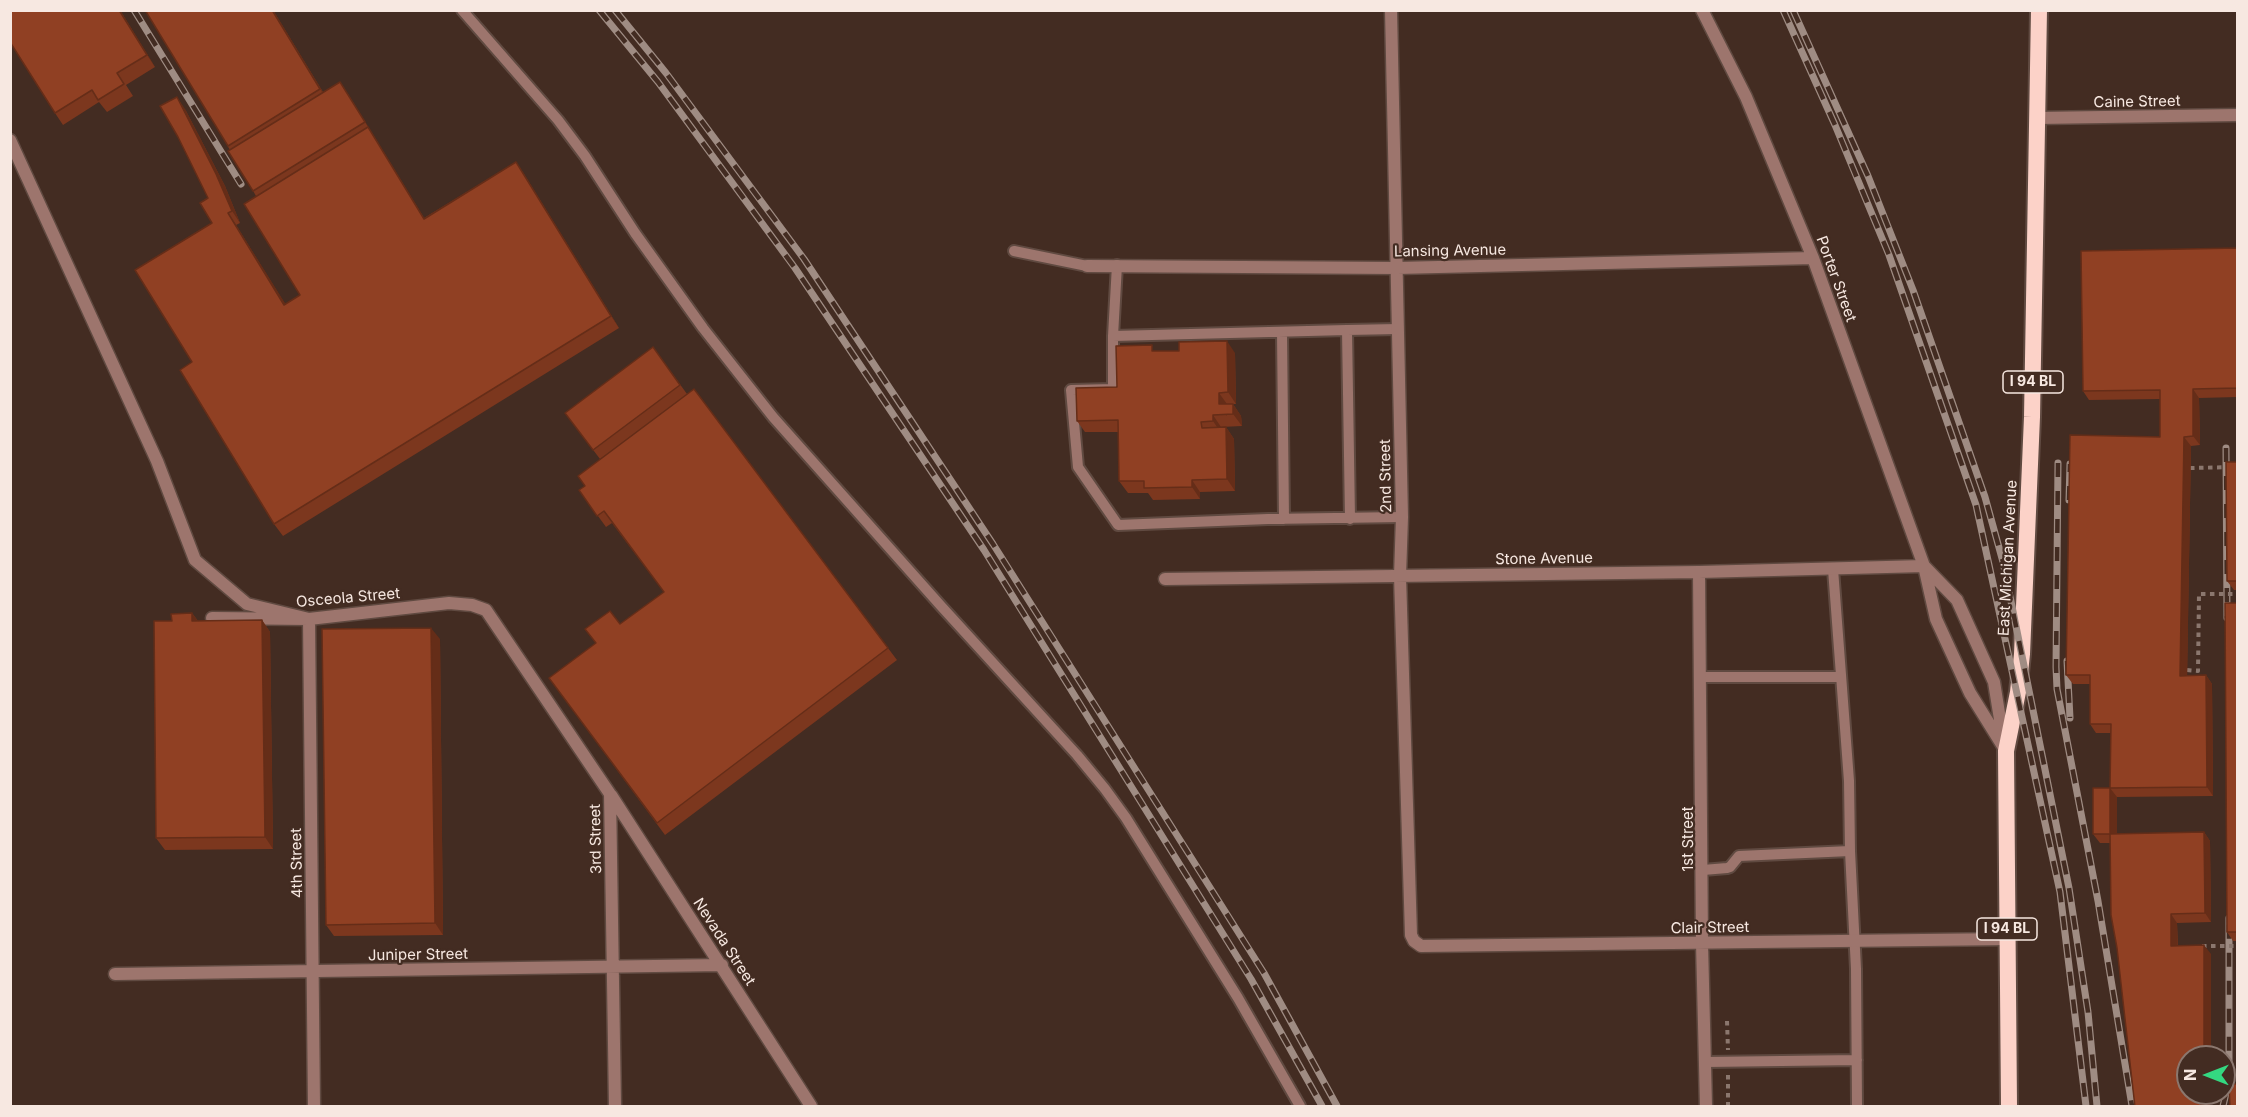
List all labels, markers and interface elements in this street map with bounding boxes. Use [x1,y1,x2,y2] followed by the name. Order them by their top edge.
[2093,92,2181,112] street label: Caine Street
[1812,234,1860,324] street label: Porter Street
[1394,241,1506,261] street label: Lansing Avenue
[2003,371,2063,393] road number: I 94 BL
[1376,439,1396,513] street label: 2nd Street
[1995,480,2021,636] street label: East Michigan Avenue
[1495,549,1593,569] street label: Stone Avenue
[295,584,401,612] street label: Osceola Street
[586,804,606,874] street label: 3rd Street
[1679,806,1697,872] street label: 1st Street
[287,828,307,898] street label: 4th Street
[689,895,759,989] street label: Nevada Street
[1670,918,1750,938] street label: Clair Street
[1977,918,2037,940] road number: I 94 BL
[368,945,468,965] street label: Juniper Street
[2176,1045,2236,1105] north arrow
[2180,1069,2200,1081] text: N

